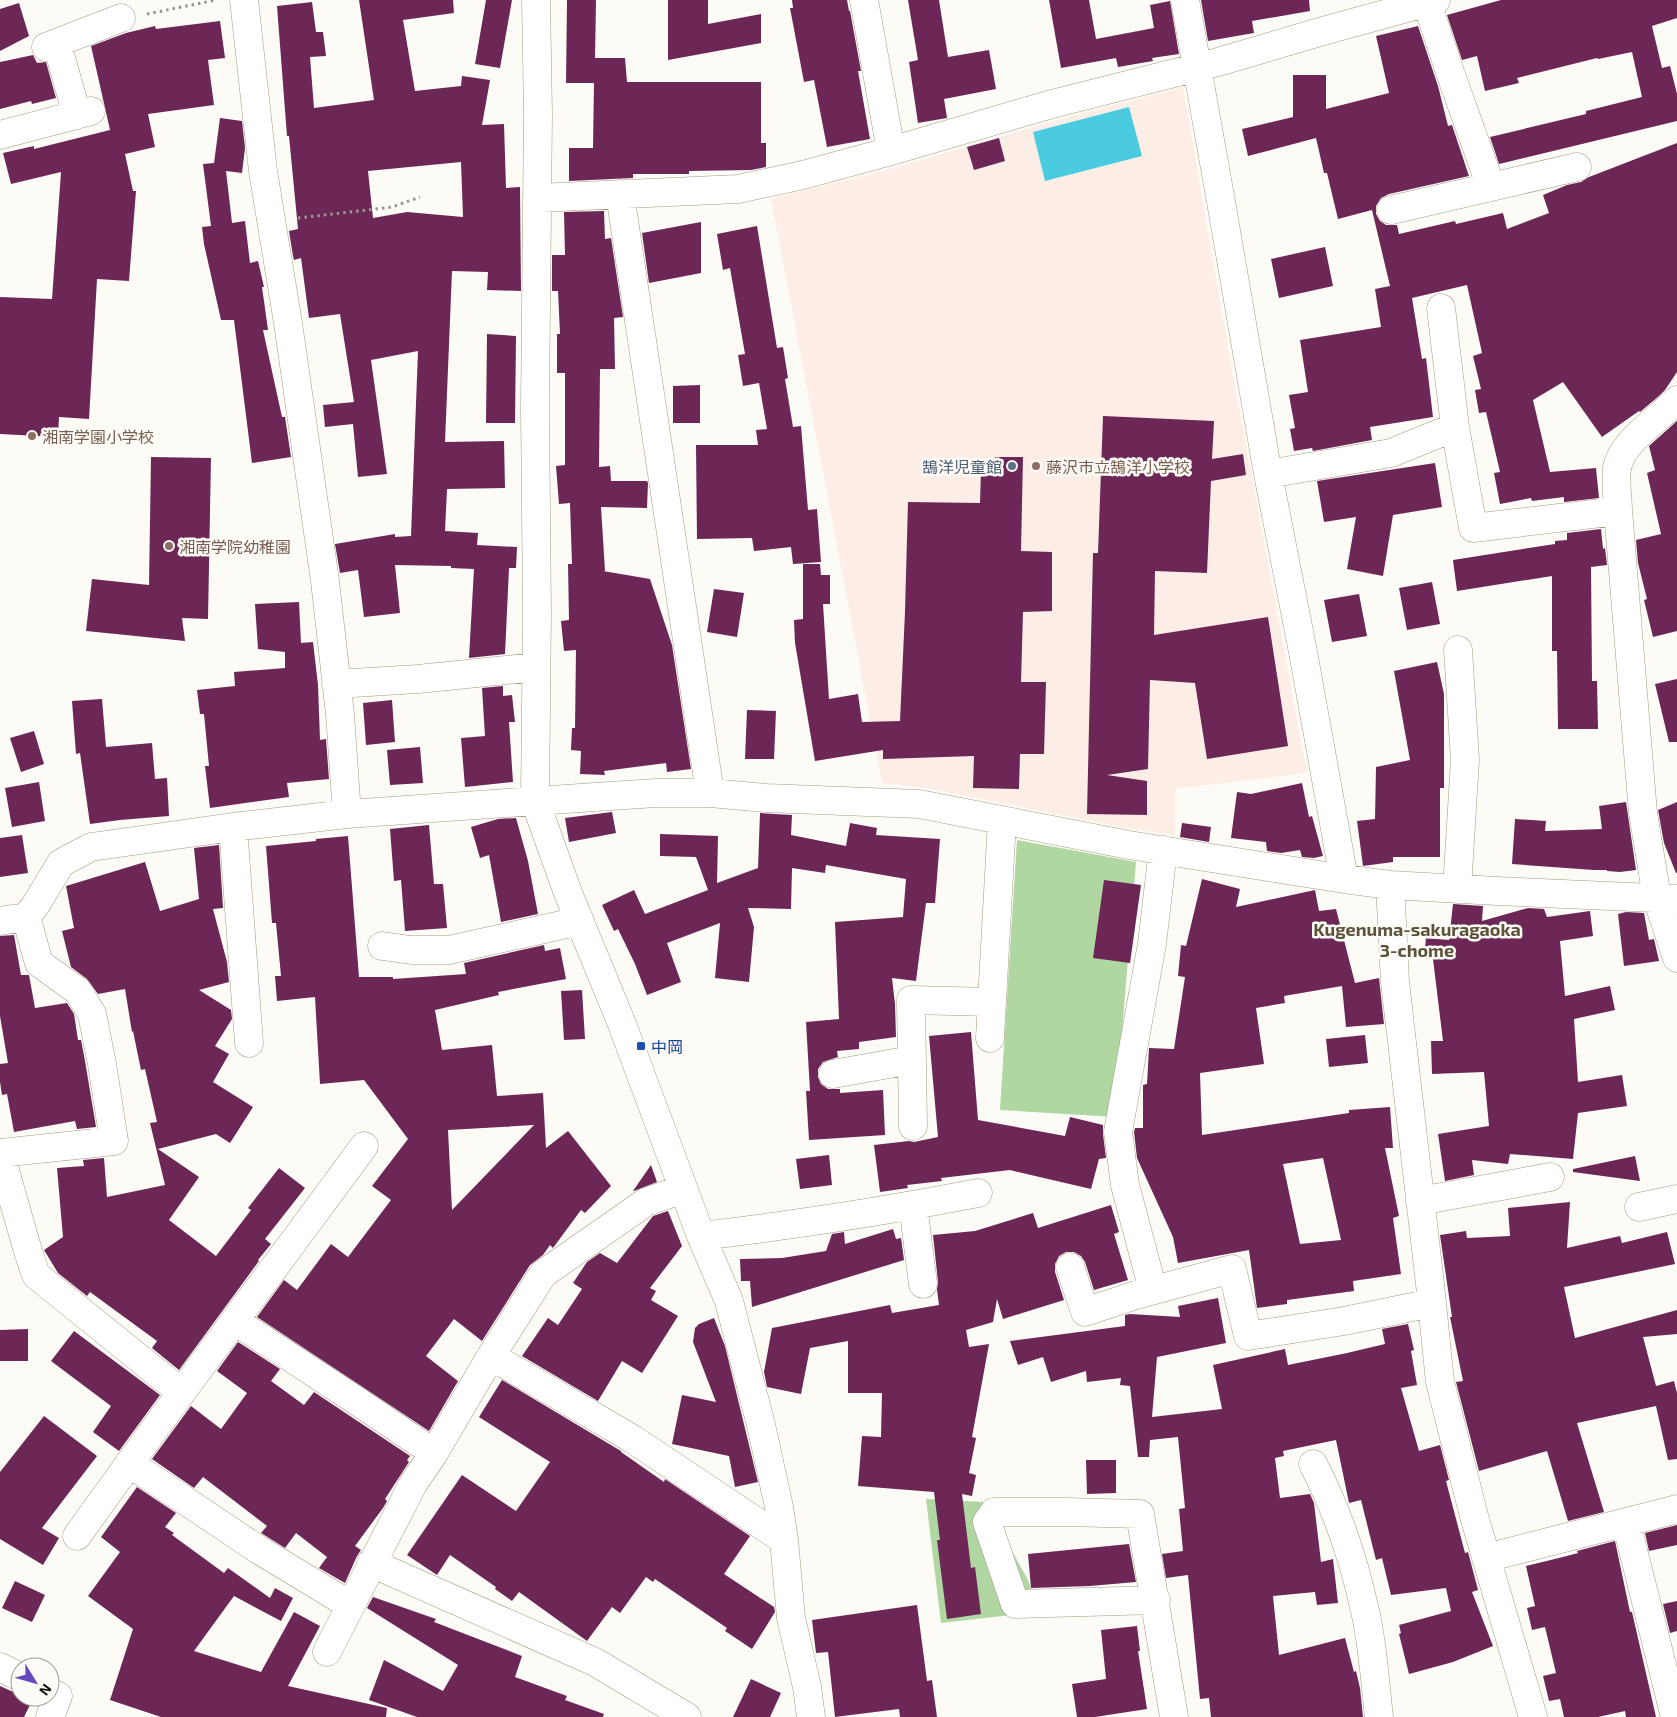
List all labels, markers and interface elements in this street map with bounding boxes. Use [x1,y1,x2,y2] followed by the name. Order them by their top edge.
[42,427,154,446] place label: 湘南学園小学校
[26,430,38,442] marker: 湘南学園小学校
[922,457,1002,476] place label: 鵠洋児童館
[1046,457,1190,476] place label: 藤沢市立鵠洋小学校
[1006,460,1018,472] marker: 鵠洋児童館
[1030,460,1042,472] marker: 藤沢市立鵠洋小学校
[179,537,291,556] place label: 湘南学院幼稚園
[163,540,175,552] marker: 湘南学院幼稚園
[1313,918,1521,961] district label: Kugenuma-sakuragaoka 3-chome
[651,1037,683,1056] place label: 中岡
[635,1040,647,1052] marker: 中岡
[10,1657,60,1707] north arrow
[36,1681,56,1699] text: N

